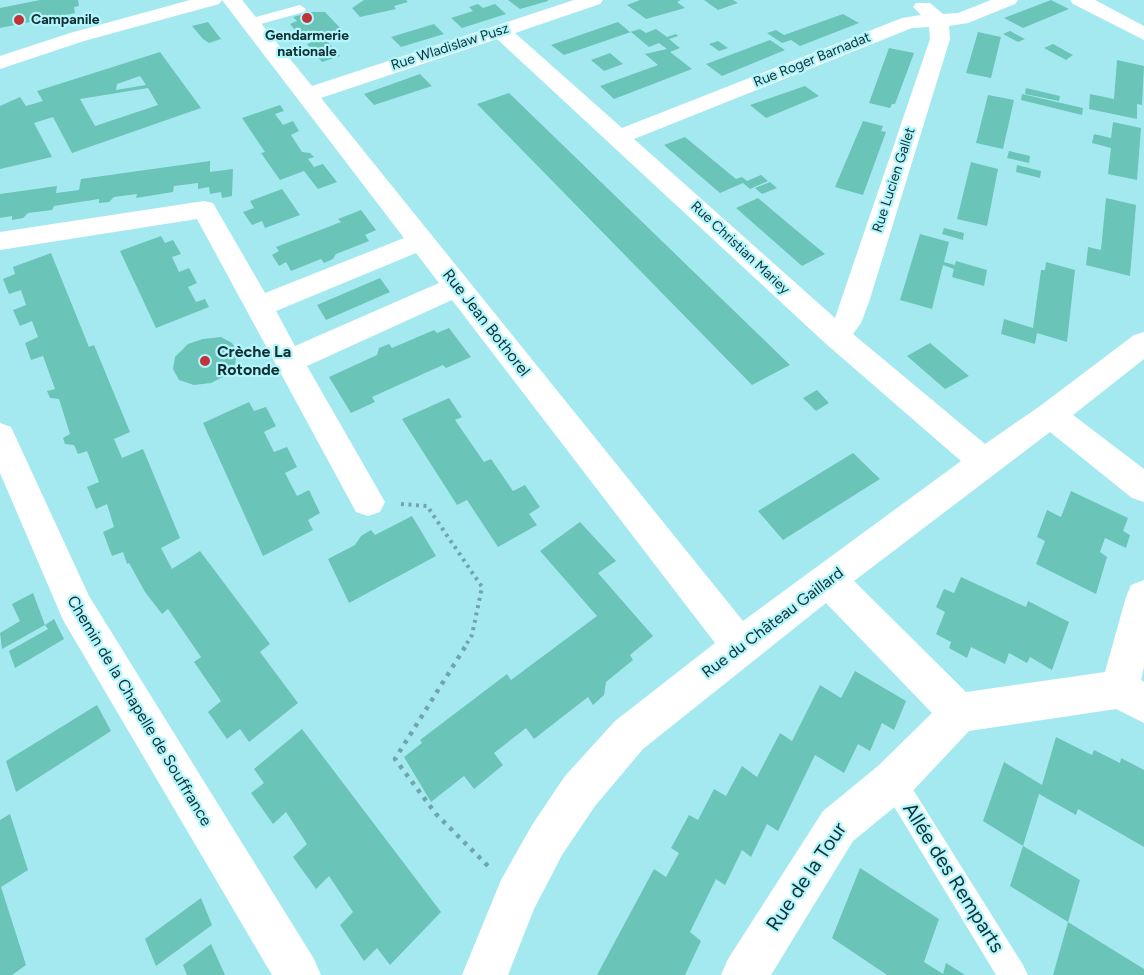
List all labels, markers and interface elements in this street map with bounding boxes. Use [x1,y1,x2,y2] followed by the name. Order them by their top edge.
[300,11,314,25] marker: Gendarmerie nationale
[31,12,100,28] place label: Campanile
[12,13,26,27] marker: Campanile
[389,20,511,74] street label: Rue Wladislaw Pusz
[265,28,349,60] place label: Gendarmerie nationale
[751,29,873,91] street label: Rue Roger Barnadat
[869,125,919,235] street label: Rue Lucien Gallet
[687,198,793,298] street label: Rue Christian Mariey
[438,266,534,380] street label: Rue Jean Bothorel
[217,342,291,380] place label: Crèche La Rotonde
[198,354,212,368] marker: Crèche La Rotonde
[698,563,848,683] street label: Rue du Château Gaillard
[62,592,216,830] street label: Chemin de la Chapelle de Souffrance
[897,799,1009,957] street label: Allée des Remparts
[762,818,852,936] street label: Rue de la Tour

